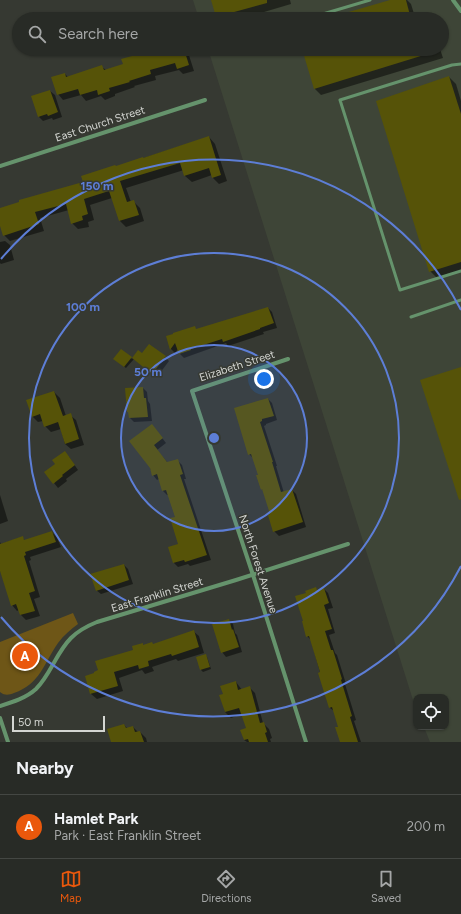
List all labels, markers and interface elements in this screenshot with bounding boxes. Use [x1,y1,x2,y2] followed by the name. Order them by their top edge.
[12,12,449,56] search box
[26,23,48,45] icon: search
[58,25,138,43] text: Search here
[53,103,147,145] street label: East Church Street
[80,179,114,193] text: 150 m
[66,300,100,314] text: 100 m
[198,348,276,384] street label: Elizabeth Street
[134,365,162,379] text: 50 m
[254,369,274,389] your location
[207,431,221,445] centre of rings
[236,513,280,615] street label: North Forest Avenue
[109,575,205,615] street label: East Franklin Street
[12,641,38,671] pin: A
[413,694,449,730] map controls
[413,694,449,730] button: locate
[12,714,105,733] scale bar
[18,716,43,729] text: 50 m
[16,758,74,778] text: Nearby
[54,810,139,828] text: Hamlet Park
[24,819,34,834] text: A
[407,819,445,834] text: 200 m
[54,828,201,843] text: Park · East Franklin Street
[60,868,82,905] tab: Map
[201,868,251,905] tab: Directions
[371,868,401,905] tab: Saved

